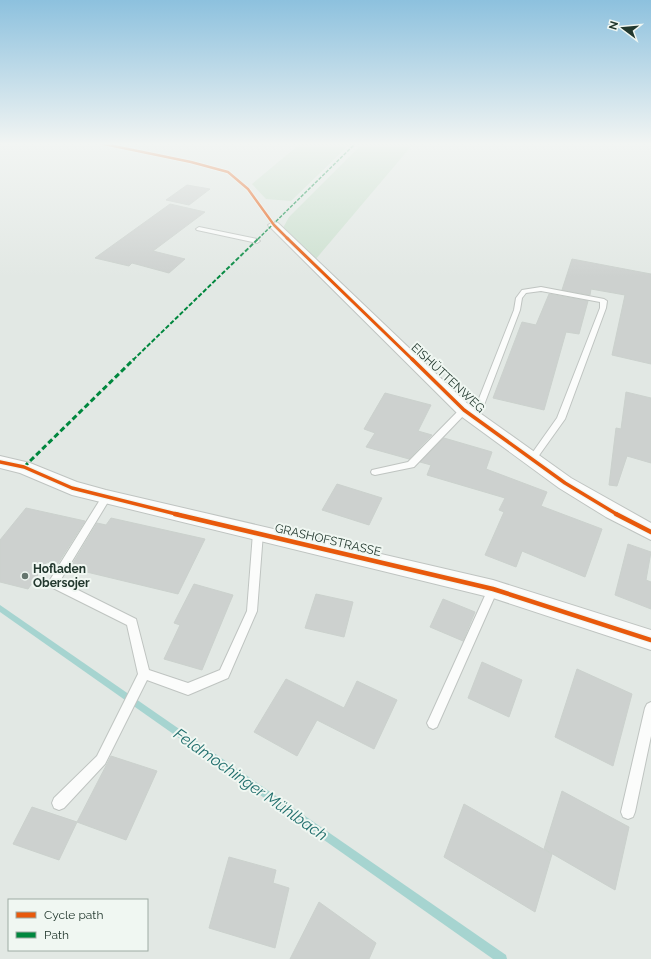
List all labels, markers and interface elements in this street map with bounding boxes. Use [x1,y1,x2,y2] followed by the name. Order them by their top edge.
[603,8,643,48] north arrow
[606,20,621,31] text: N
[408,340,488,416] street label: EISHÜTTENWEG
[273,521,383,559] street label: GRASHOFSTRASSE
[33,562,90,590] place label: Hofladen Obersojer
[20,571,30,581] marker: Hofladen Obersojer
[170,724,331,845] water label: Feldmochinger Mühlbach
[8,899,148,951] legend
[44,908,103,922] text: Cycle path
[44,928,69,942] text: Path

